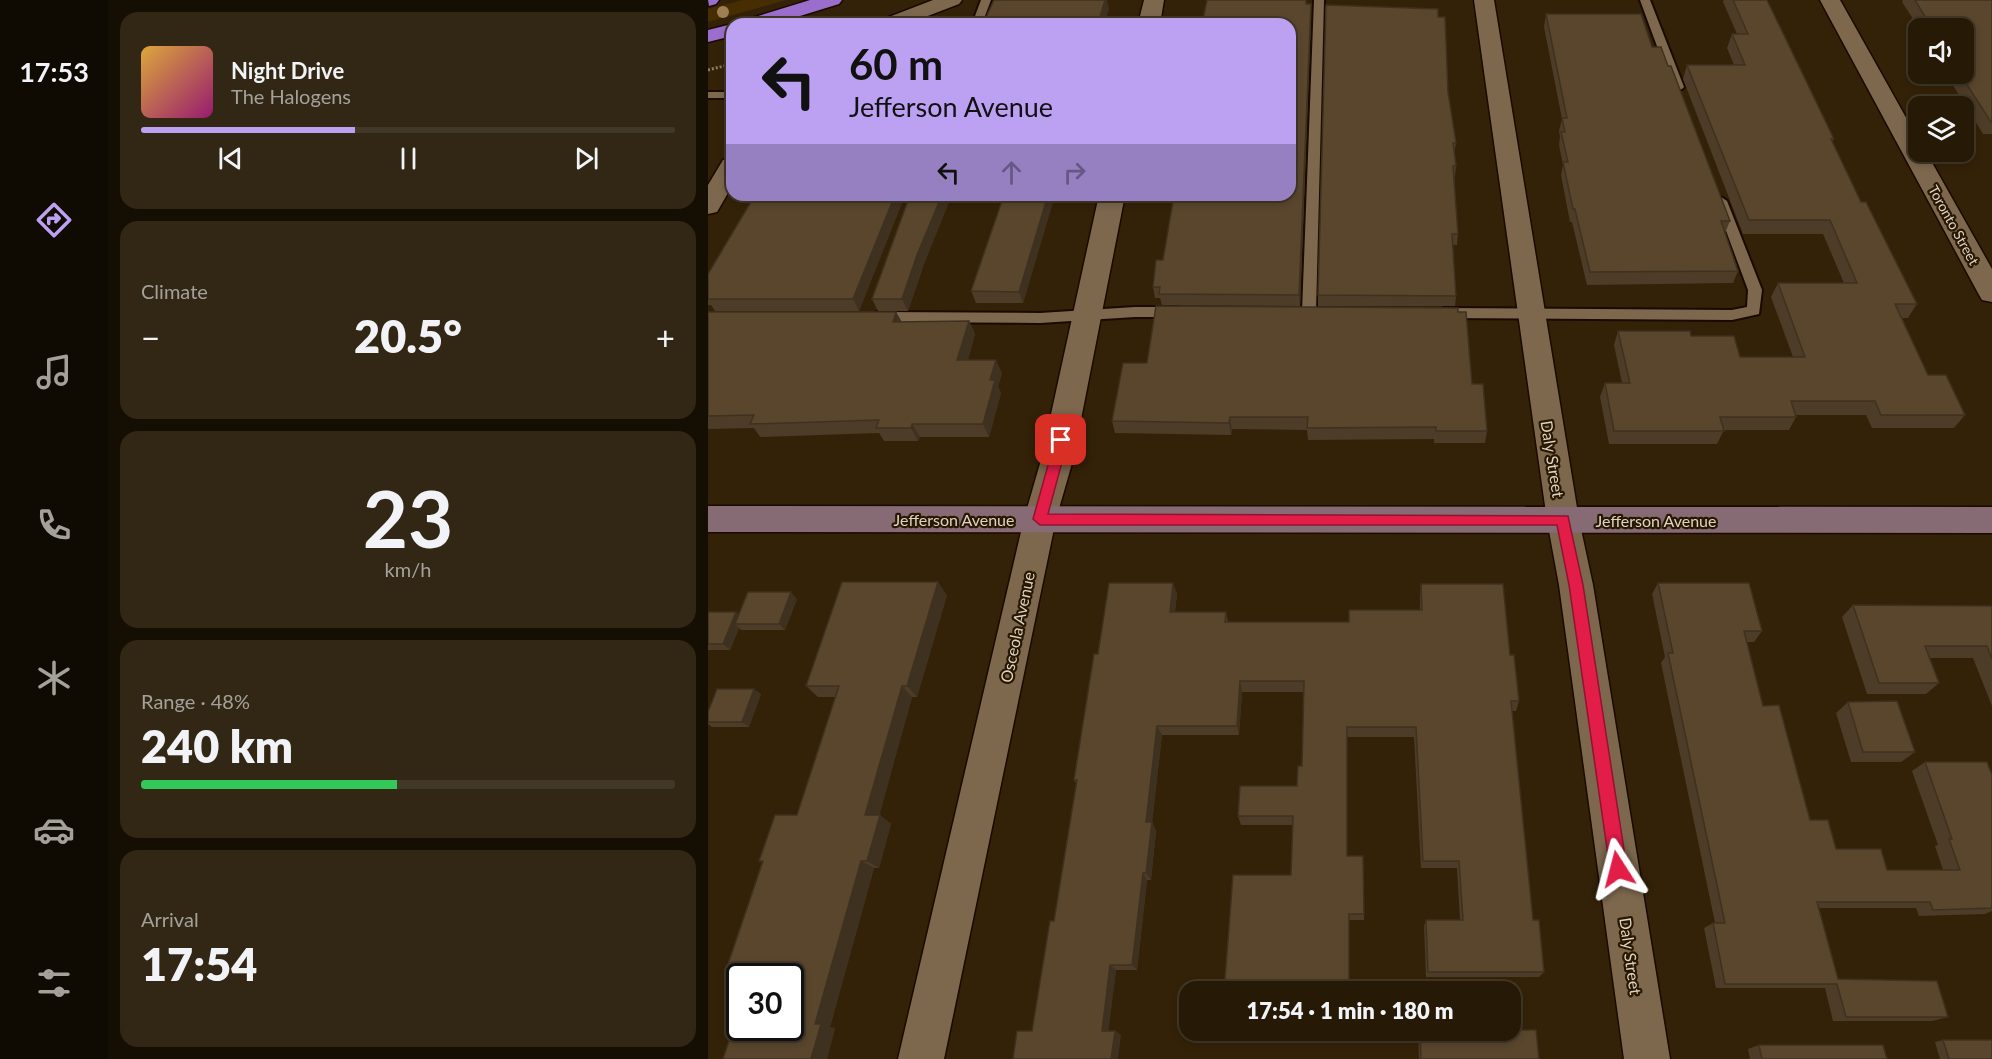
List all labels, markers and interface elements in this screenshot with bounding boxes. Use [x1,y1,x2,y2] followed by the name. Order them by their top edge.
[1908,18,1974,162] map controls
[1908,18,1974,84] button: sound
[849,39,943,89] text: 60 m
[750,42,828,120] icon: left
[19,55,89,88] text: 17:53
[231,57,344,84] text: Night Drive
[231,84,351,108] text: The Halogens
[849,90,1053,123] text: Jefferson Avenue
[1908,96,1974,162] button: layers
[214,142,247,175] icon: previous
[392,142,425,175] icon: pause
[570,142,603,175] icon: next
[932,156,965,189] icon: left
[995,156,1028,189] icon: ahead
[1058,156,1091,189] icon: right
[1925,182,1983,268] street label: Toronto Street
[33,199,75,241] icon: directions
[141,279,208,303] text: Climate
[354,309,462,363] text: 20.5°
[141,317,160,357] text: −
[656,317,675,357] text: +
[33,351,75,393] icon: music
[1035,414,1086,465] pin
[1538,419,1569,499] street label: Daly Street
[1044,423,1077,456] icon: arrive
[363,471,453,565] text: 23
[33,504,75,546] icon: phone
[894,510,1014,529] street label: Jefferson Avenue
[1596,511,1716,530] street label: Jefferson Avenue
[385,557,431,581] text: km/h
[996,570,1038,684] street label: Osceola Avenue
[33,657,75,699] icon: climate
[141,689,250,713] text: Range · 48%
[141,719,293,773] text: 240 km
[33,809,75,851] icon: car
[1586,837,1650,901] position arrow
[141,907,199,931] text: Arrival
[1616,916,1646,996] street label: Daly Street
[141,937,257,991] text: 17:54
[33,962,75,1004] icon: filters
[726,963,804,1041] speed limit sign: 30
[1247,997,1453,1024] text: 17:54 · 1 min · 180 m

